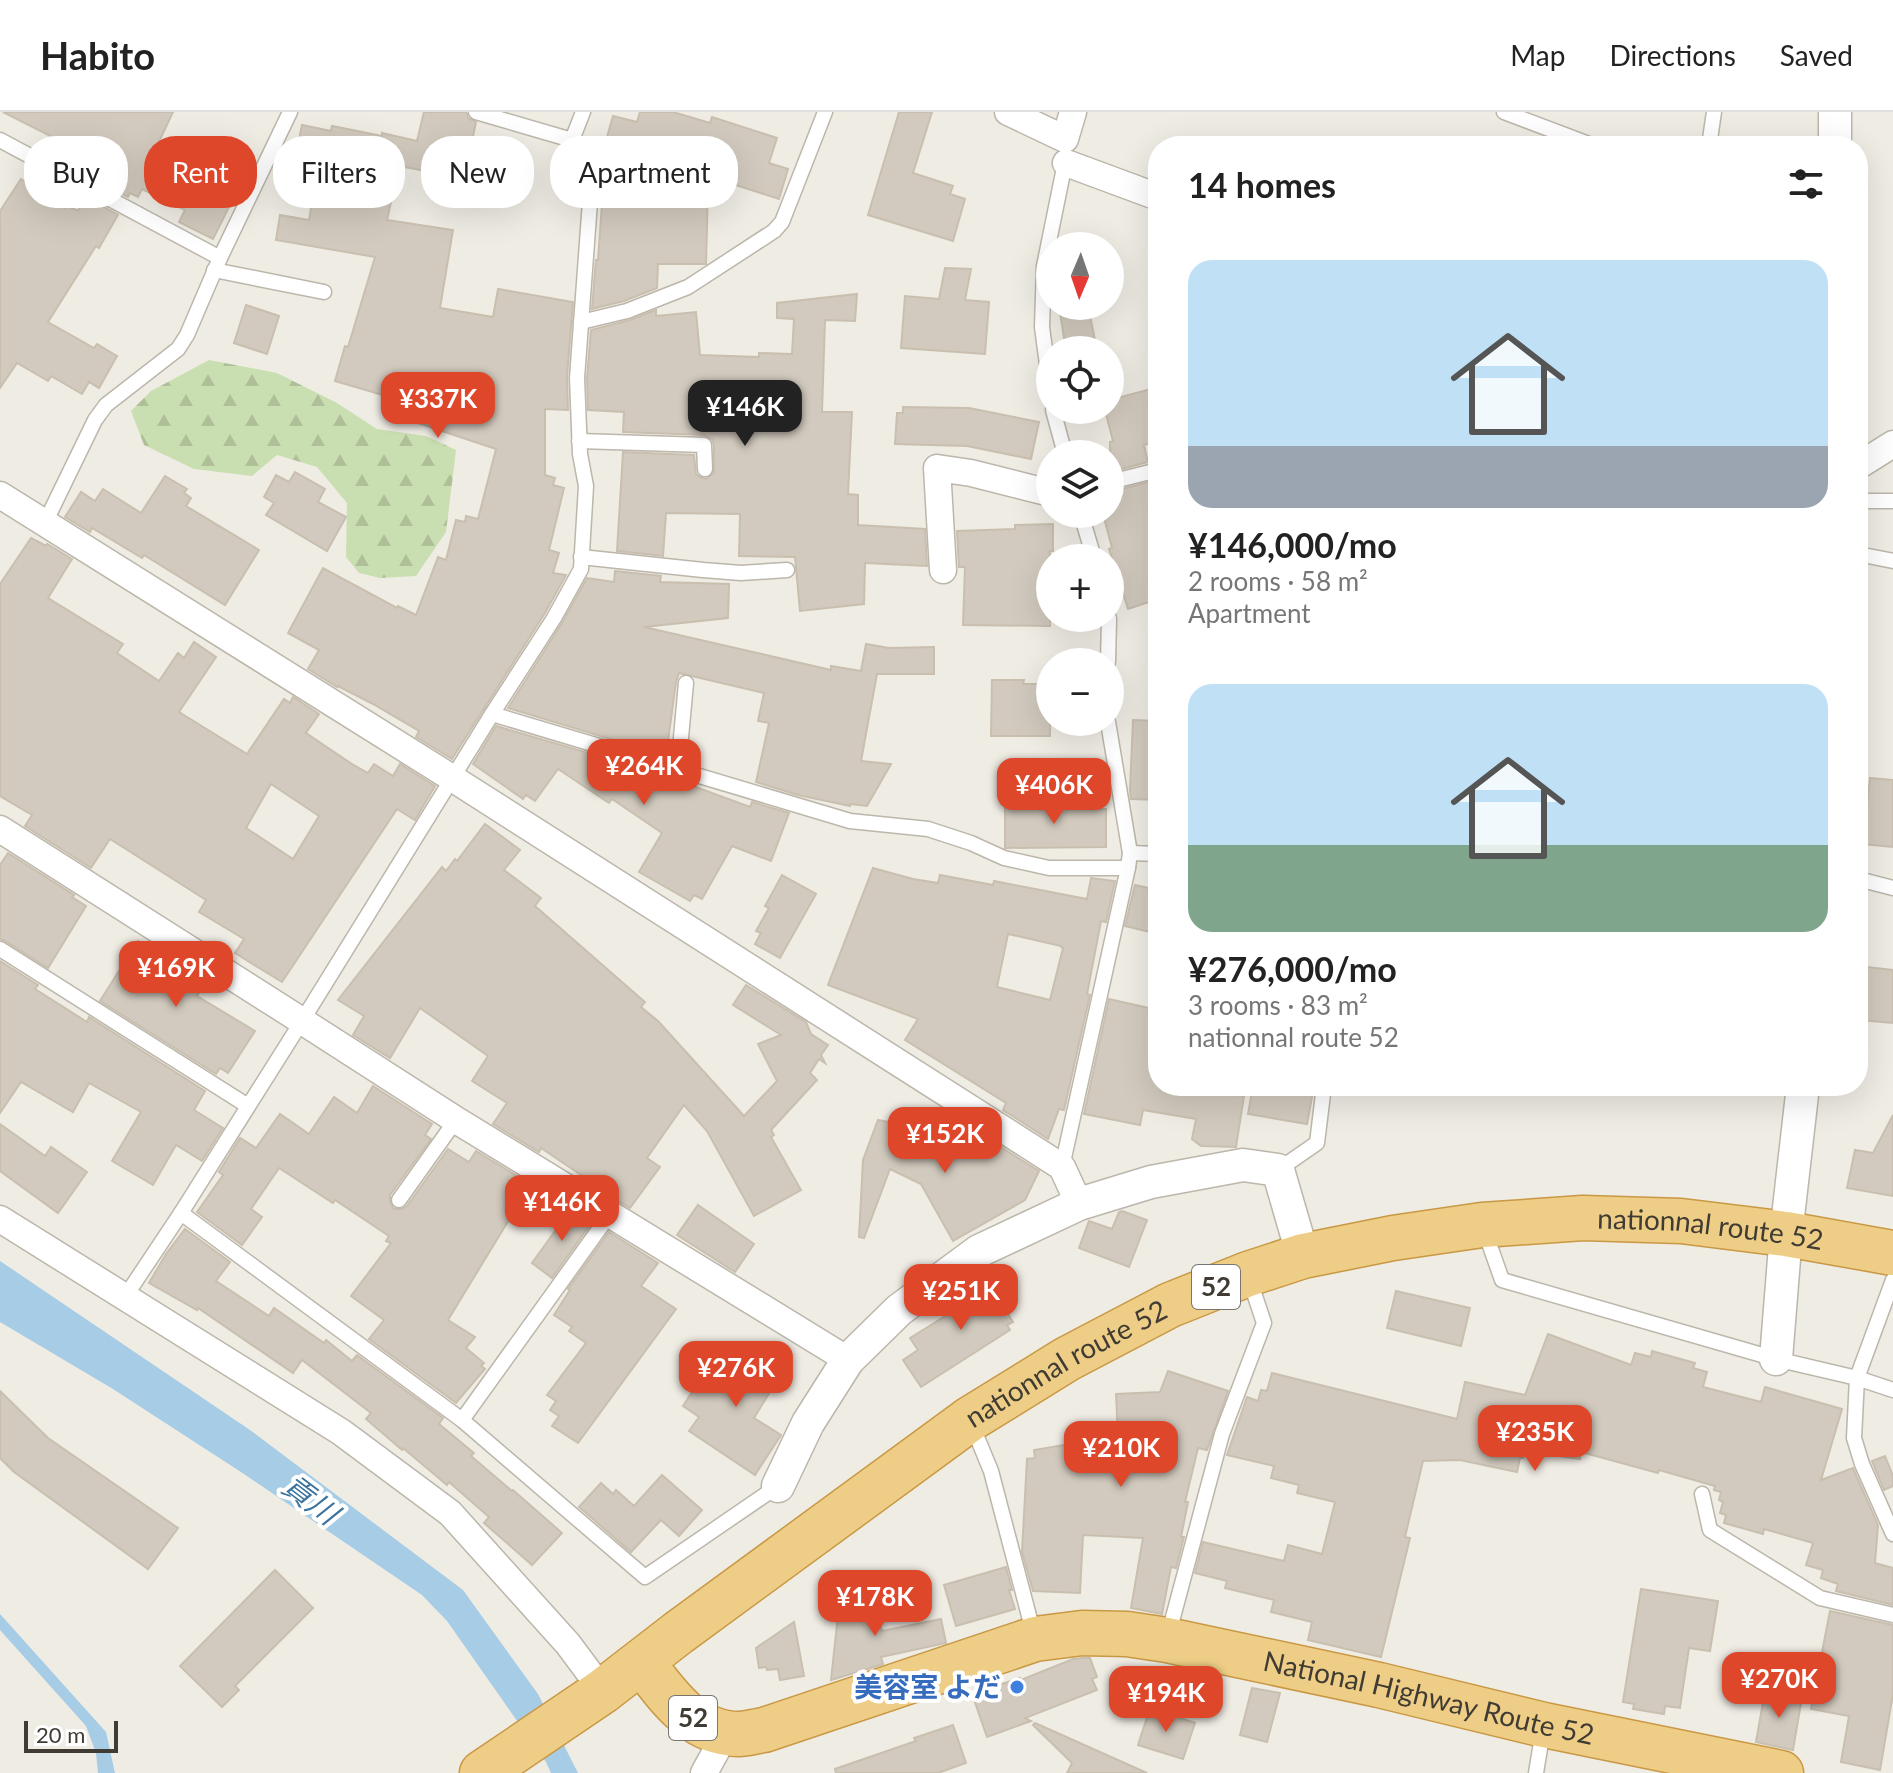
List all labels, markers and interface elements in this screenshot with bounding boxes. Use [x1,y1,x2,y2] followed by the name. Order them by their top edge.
[40,32,155,78] text: Habito
[1510,38,1565,72] text: Map
[1609,38,1736,72] text: Directions
[1780,38,1853,72] text: Saved
[24,136,128,208] chip: Buy
[144,136,257,208] chip: Rent
[273,136,405,208] chip: Filters
[421,136,534,208] chip: New
[550,136,738,208] chip: Apartment
[1784,162,1828,206] icon: filters
[1188,164,1336,205] text: 14 homes
[1036,232,1124,320] north arrow
[1036,232,1124,736] map controls
[1436,312,1580,456] icon: home
[1036,336,1124,424] button: locate
[382,372,494,440] pin: ¥337K
[689,380,801,448] pin: ¥146K
[399,382,477,414] text: ¥337K
[706,390,784,422] text: ¥146K
[1036,440,1124,528] button: layers
[1188,524,1397,565] text: ¥146,000/mo
[1036,544,1124,632] button: +
[1188,565,1368,597] text: 2 rooms · 58 m²
[1188,597,1311,629] text: Apartment
[1036,648,1124,736] button: −
[1436,736,1580,880] icon: home
[588,739,700,807] pin: ¥264K
[605,749,683,781] text: ¥264K
[998,758,1110,826] pin: ¥406K
[1015,768,1093,800] text: ¥406K
[120,941,232,1009] pin: ¥169K
[1188,948,1397,989] text: ¥276,000/mo
[137,951,215,983] text: ¥169K
[1188,989,1368,1021] text: 3 rooms · 83 m²
[1188,1021,1399,1053] text: nationnal route 52
[889,1107,1001,1175] pin: ¥152K
[906,1117,984,1149] text: ¥152K
[506,1175,618,1243] pin: ¥146K
[523,1185,601,1217] text: ¥146K
[1597,1200,1826,1256] street label: nationnal route 52
[905,1264,1017,1332] pin: ¥251K
[1192,1265,1240,1309] road number: 52
[922,1274,1000,1306] text: ¥251K
[958,1292,1172,1434] street label: nationnal route 52
[680,1341,792,1409] pin: ¥276K
[697,1351,775,1383] text: ¥276K
[1479,1405,1591,1473] pin: ¥235K
[1496,1415,1574,1447] text: ¥235K
[1065,1421,1177,1489] pin: ¥210K
[1082,1431,1160,1463] text: ¥210K
[276,1466,348,1533] water label: 貢川
[819,1570,931,1638] pin: ¥178K
[836,1580,914,1612] text: ¥178K
[1261,1643,1597,1751] street label: National Highway Route 52
[1723,1652,1835,1720] pin: ¥270K
[1740,1662,1818,1694] text: ¥270K
[1110,1666,1222,1734] pin: ¥194K
[854,1669,1001,1703] place label: 美容室 よだ
[1127,1676,1205,1708] text: ¥194K
[1008,1678,1026,1696] marker: 美容室 よだ
[669,1696,717,1740] road number: 52
[24,1717,118,1753] scale bar
[36,1721,85,1748] text: 20 m

